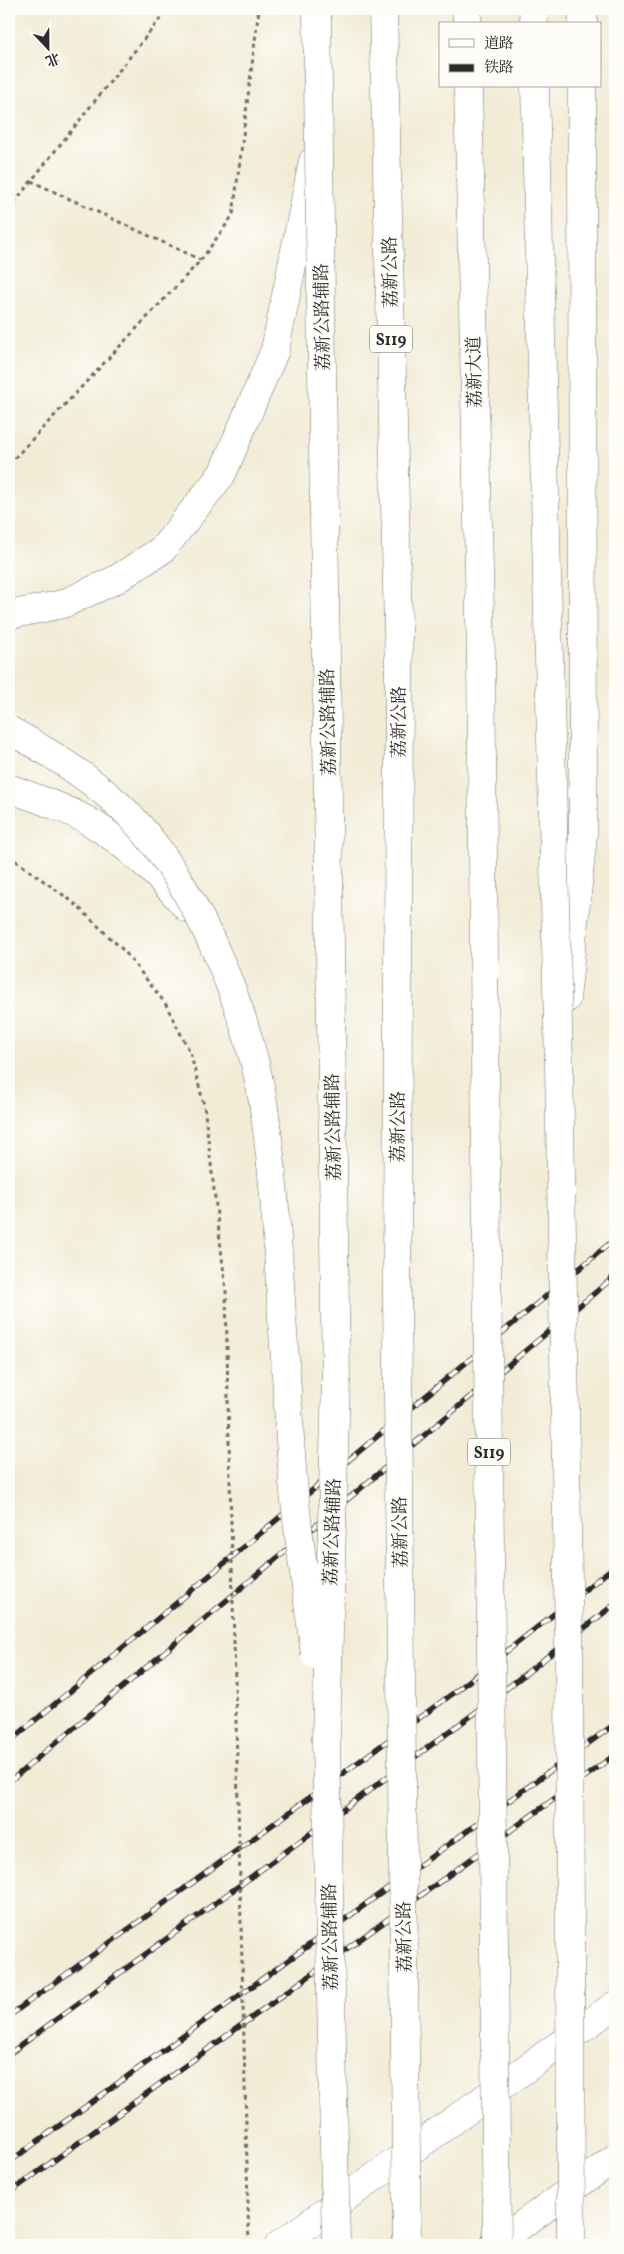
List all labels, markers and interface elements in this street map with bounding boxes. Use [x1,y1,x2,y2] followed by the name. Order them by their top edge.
[22,22,72,72] north arrow
[439,22,602,88] legend
[484,34,514,55] text: 道路
[42,47,62,70] text: 北
[484,58,514,79] text: 铁路
[378,236,405,308] street label: 荔新公路
[310,263,337,371] street label: 荔新公路辅路
[370,326,412,352] road number: S119
[462,336,489,408] street label: 荔新大道
[316,668,343,776] street label: 荔新公路辅路
[388,686,413,758] street label: 荔新公路
[321,1073,348,1181] street label: 荔新公路辅路
[387,1091,412,1163] street label: 荔新公路
[468,1438,510,1465] road number: S119
[319,1478,348,1586] street label: 荔新公路辅路
[388,1496,415,1568] street label: 荔新公路
[318,1883,345,1991] street label: 荔新公路辅路
[392,1901,419,1973] street label: 荔新公路

